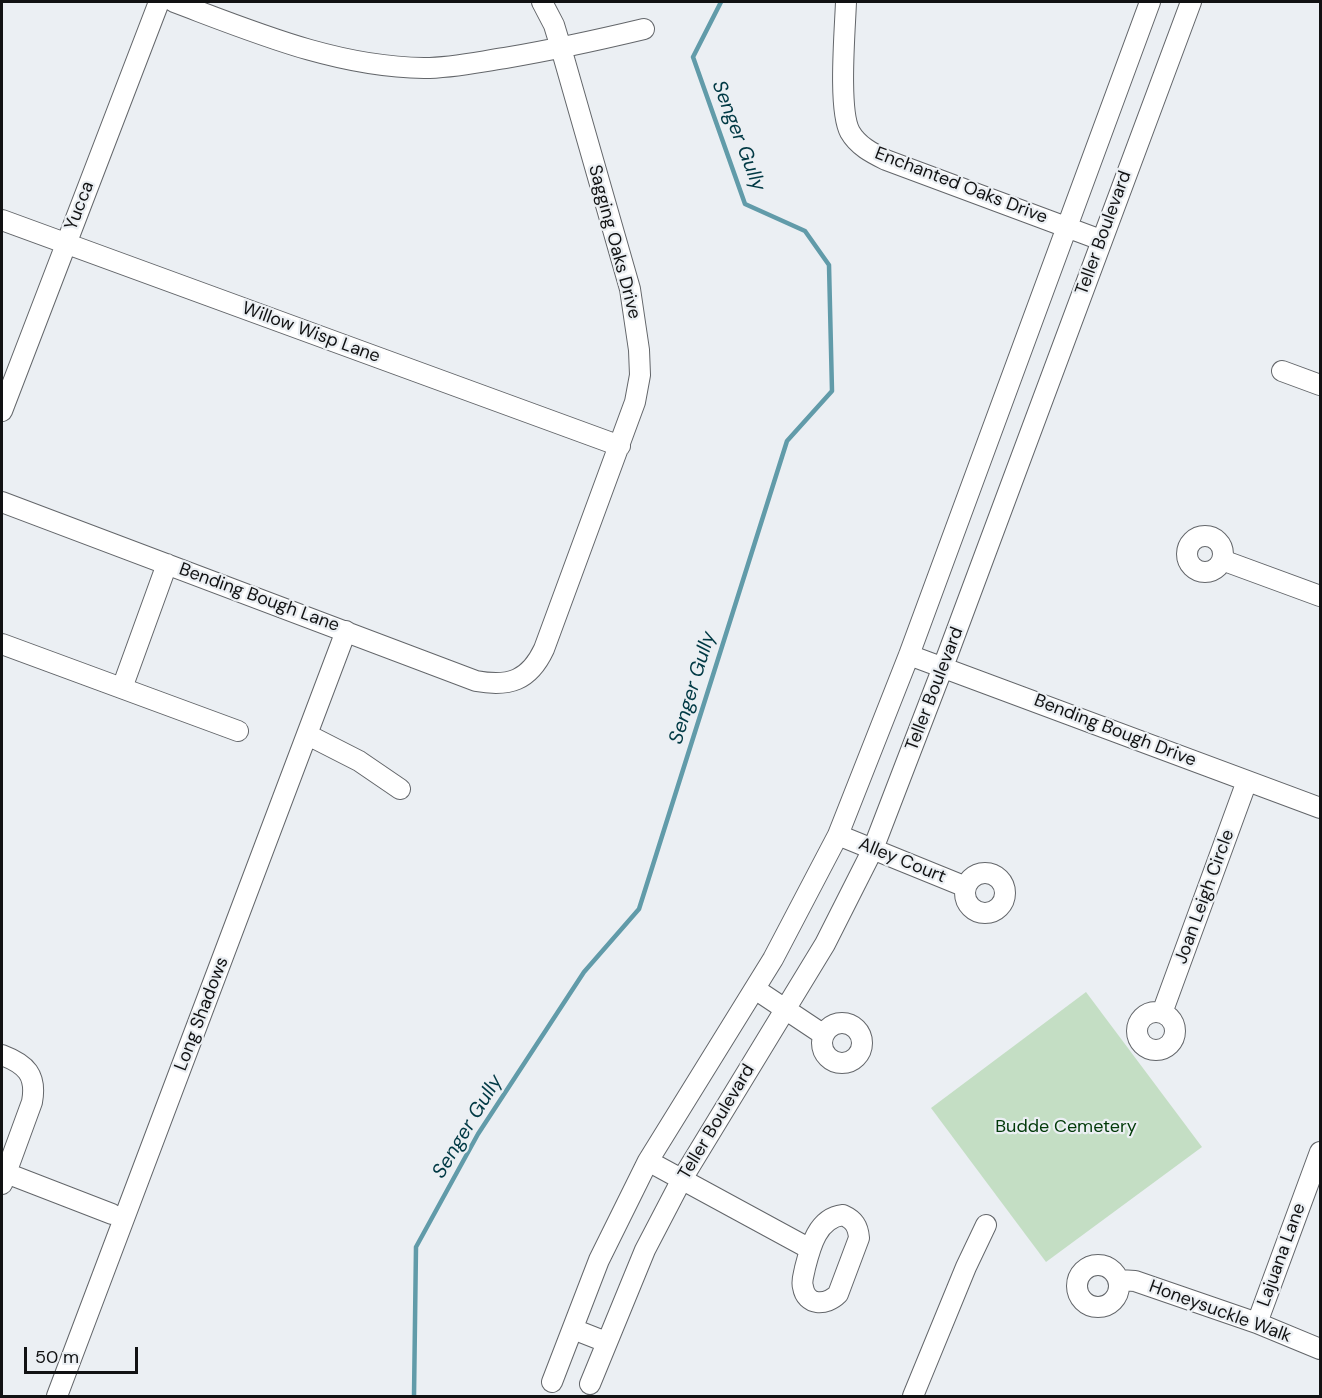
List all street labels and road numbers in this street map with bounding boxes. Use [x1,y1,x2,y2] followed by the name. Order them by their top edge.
[872,143,1050,229] street label: Enchanted Oaks Drive
[583,163,645,321] street label: Sagging Oaks Drive
[1072,168,1136,298] street label: Teller Boulevard
[61,178,99,234] street label: Yucca
[239,298,383,368] street label: Willow Wisp Lane
[176,559,342,637] street label: Bending Bough Lane
[902,624,968,754] street label: Teller Boulevard
[1031,690,1199,772] street label: Bending Bough Drive
[1171,827,1239,967] street label: Joan Leigh Circle
[855,834,949,888] street label: Alley Court
[170,954,234,1074] street label: Long Shadows
[674,1060,760,1184] street label: Teller Boulevard
[1253,1200,1311,1310] street label: Lajuana Lane
[1146,1276,1294,1348] street label: Honeysuckle Walk

